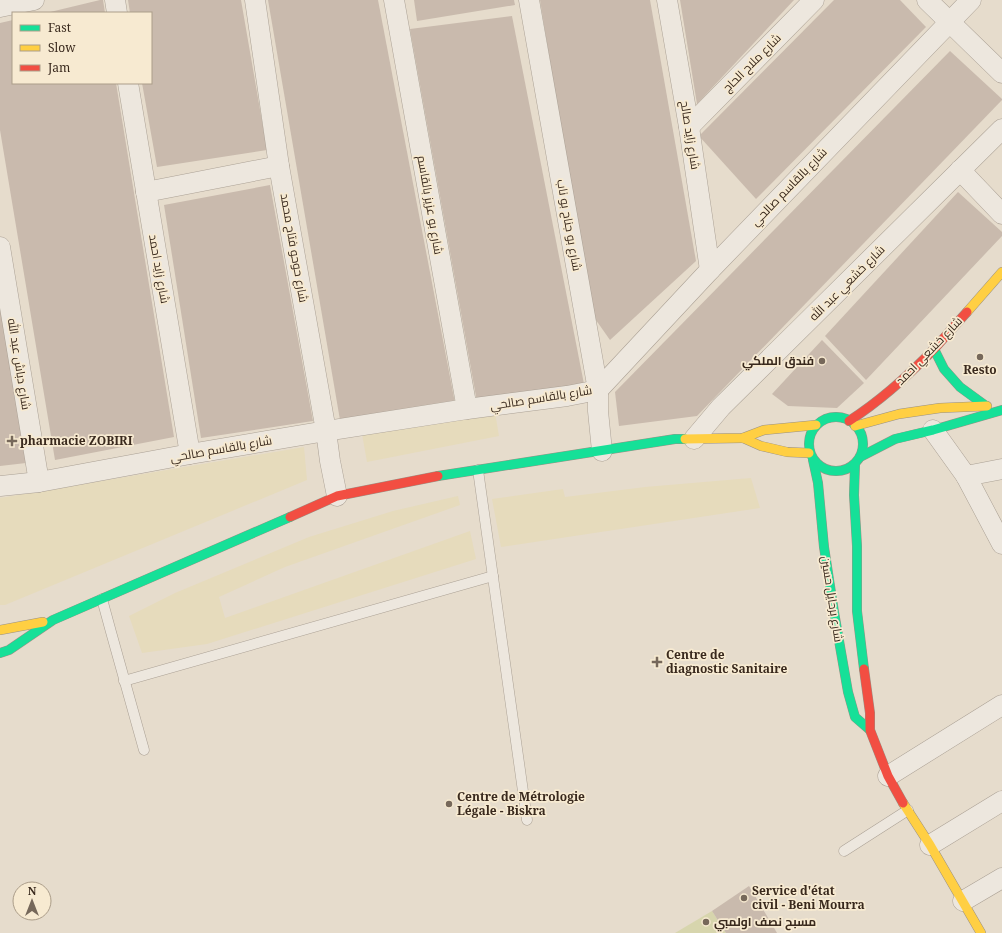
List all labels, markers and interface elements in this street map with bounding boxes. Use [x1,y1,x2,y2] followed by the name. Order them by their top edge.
[12,12,152,84] legend
[48,19,71,36] text: Fast
[719,30,785,96] street label: شارع ملاح الحاج
[48,39,76,56] text: Slow
[47,59,70,76] text: Jam
[677,99,704,171] street label: شارع زايد صالح
[747,144,832,231] street label: شارع بالقاسم صالحي
[413,154,448,256] street label: شارع بو عزيز بالقاسم
[553,178,586,272] street label: شارع بو جناح بو ناب
[277,192,312,304] street label: شارع حوحو فتاح محمد
[145,233,174,305] street label: شارع زايد احمد
[805,241,890,326] street label: شارع خشعي عبد الله
[892,313,967,390] street label: شارع خشعي احمد
[4,317,35,411] street label: شارع دباش عبد الله
[742,352,814,371] place label: فندق الملكي
[975,352,985,362] marker: Resto
[817,356,827,366] marker: فندق الملكي
[963,361,997,378] place label: Resto
[489,381,594,416] street label: شارع بالقاسم صالحي
[169,431,274,468] street label: شارع بالقاسم صالحي
[20,432,133,449] place label: pharmacie ZOBIRI
[7,436,17,446] marker: pharmacie ZOBIRI
[817,555,848,643] street label: شارع برحايل حسين
[666,646,788,677] place label: Centre de diagnostic Sanitaire
[651,656,663,668] marker: Centre de diagnostic Sanitaire
[457,788,585,819] place label: Centre de Métrologie Légale - Biskra
[444,799,454,809] marker: Centre de Métrologie Légale - Biskra
[12,881,52,921] north arrow
[752,882,865,913] place label: Service d'état civil - Beni Mourra
[28,883,37,898] text: N
[739,893,749,903] marker: Service d'état civil - Beni Mourra
[714,913,816,932] place label: مسبح نصف اولمبي
[701,917,711,927] marker: مسبح نصف اولمبي

